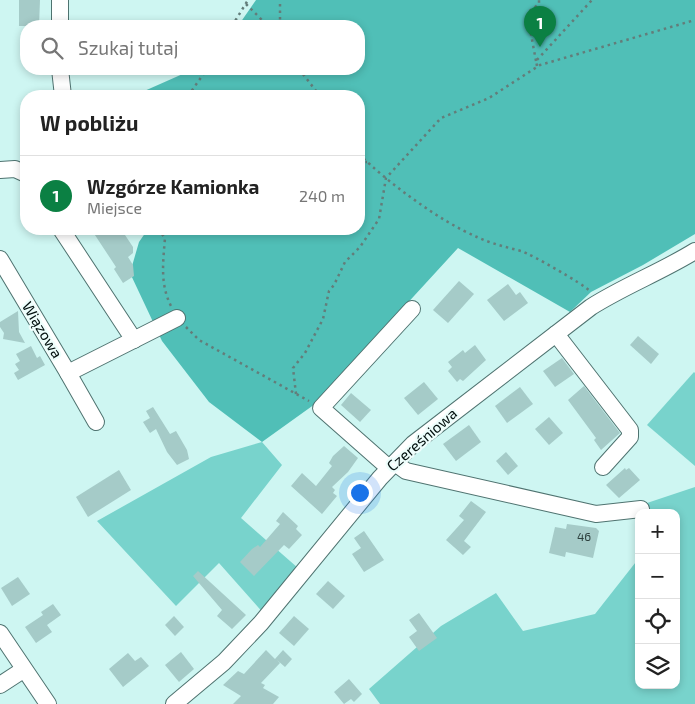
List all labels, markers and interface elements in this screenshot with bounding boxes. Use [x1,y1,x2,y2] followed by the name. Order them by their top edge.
[524,6,556,47] pin: 1
[20,20,365,75] search box
[38,34,66,62] icon: search
[78,36,178,59] text: Szukaj tutaj
[40,110,139,135] text: W pobliżu
[87,175,259,198] text: Wzgórze Kamionka
[53,186,59,205] text: 1
[299,186,345,205] text: 240 m
[87,198,142,217] text: Miejsce
[19,298,67,361] street label: Wiązowa
[383,404,460,475] street label: Czereśniowa
[347,480,373,506] your location
[635,509,680,689] map controls
[635,509,680,554] button: +
[577,529,591,543] house number: 46
[635,554,680,599] button: −
[635,599,680,644] button: locate
[635,644,680,689] button: layers

